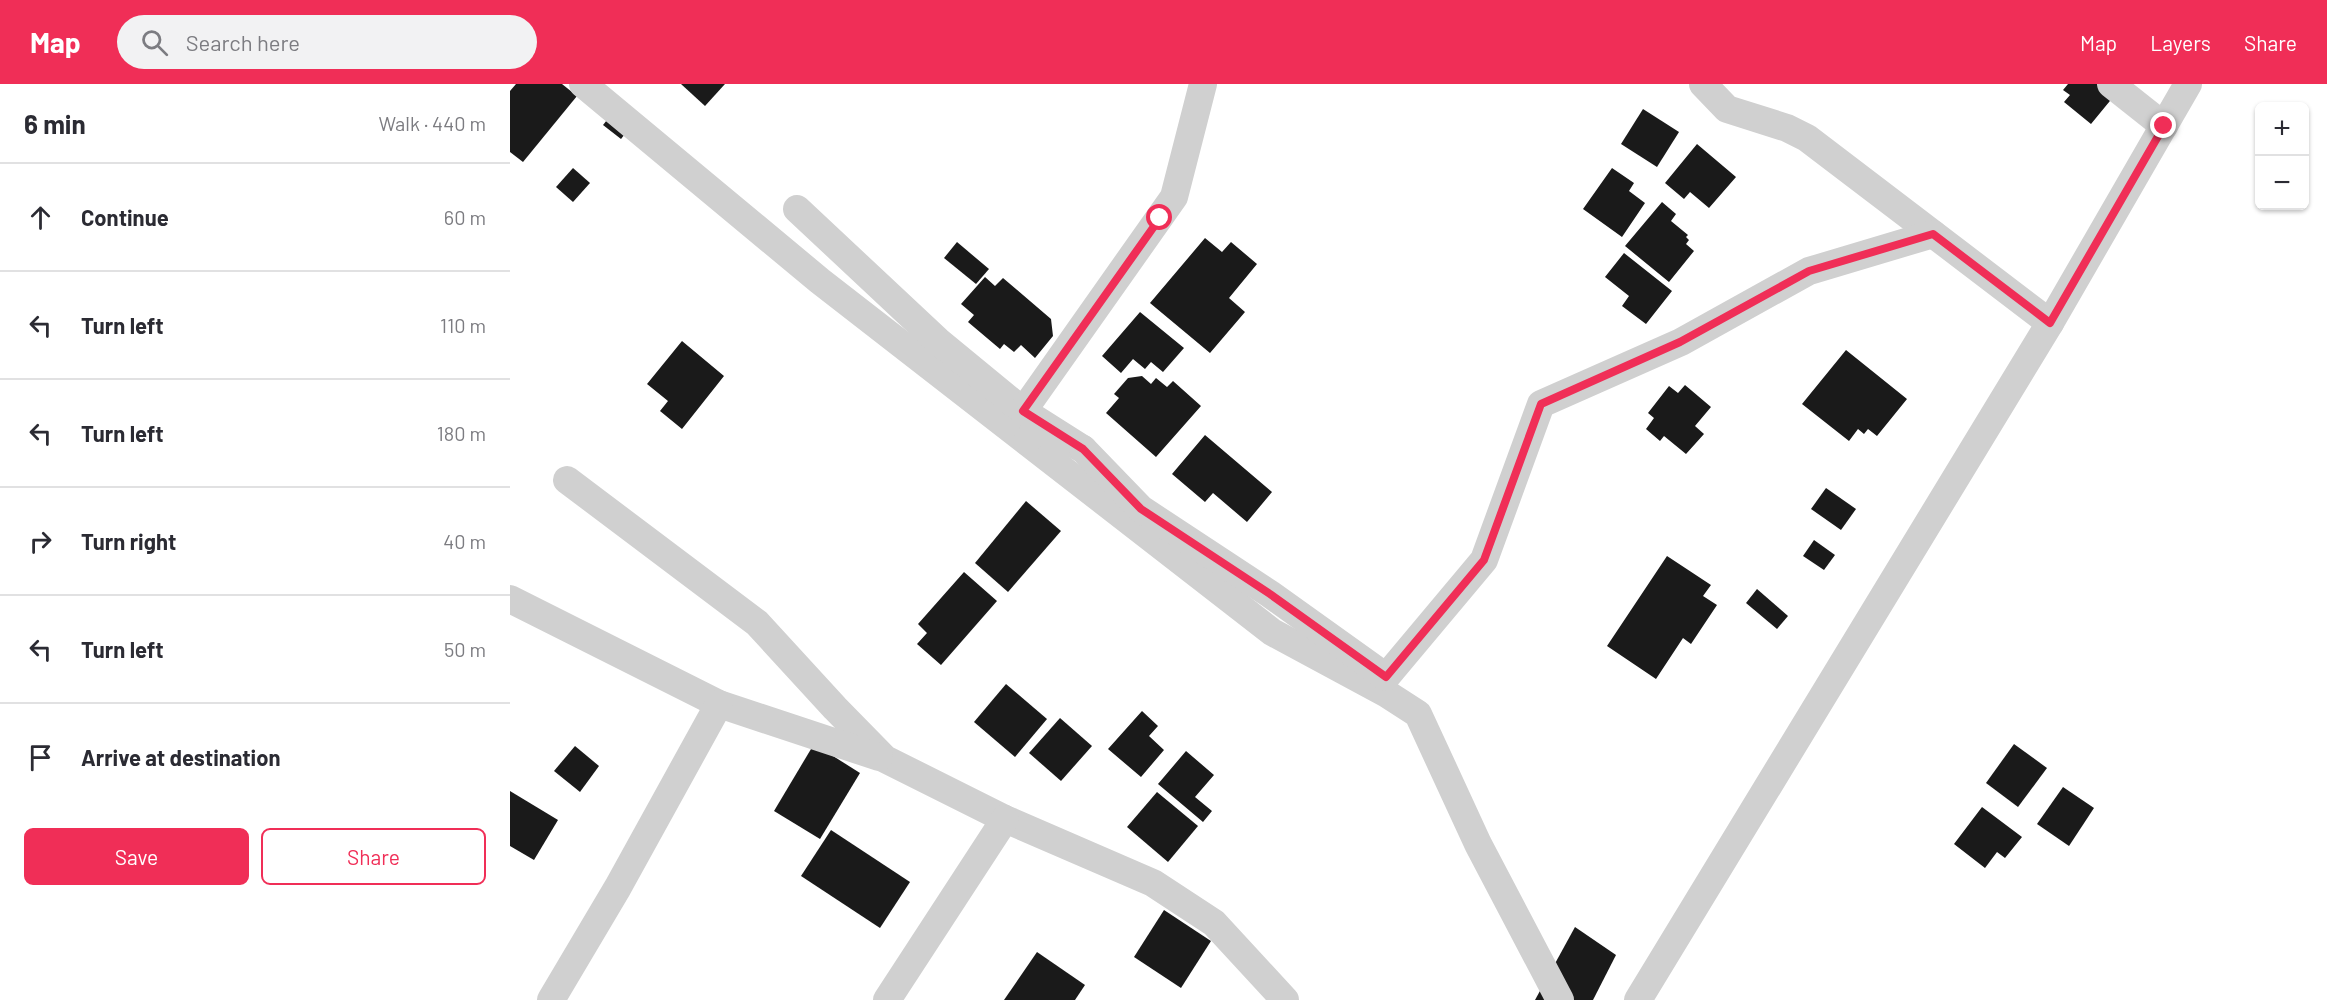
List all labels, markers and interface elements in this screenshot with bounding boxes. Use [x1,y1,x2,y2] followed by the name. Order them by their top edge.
[117,15,537,69] search box
[30,25,81,59] text: Map
[138,26,171,59] icon: search
[186,29,300,55] text: Search here
[2080,30,2117,55] text: Map
[2150,30,2211,55] text: Layers
[2244,30,2297,55] text: Share
[2255,102,2309,210] map controls
[2255,102,2309,156] button: +
[24,108,86,139] text: 6 min
[378,111,486,135] text: Walk · 440 m
[2150,112,2176,138] route end
[2255,156,2309,210] button: −
[24,201,57,234] icon: ahead
[81,204,169,230] text: Continue
[1146,204,1172,230] route start
[444,205,486,229] text: 60 m
[24,309,57,342] icon: left
[81,312,164,338] text: Turn left
[440,313,486,337] text: 110 m
[24,417,57,450] icon: left
[81,420,164,446] text: Turn left
[437,421,486,445] text: 180 m
[24,525,57,558] icon: right
[81,528,176,554] text: Turn right
[443,529,486,553] text: 40 m
[24,633,57,666] icon: left
[81,636,164,662] text: Turn left
[444,637,486,661] text: 50 m
[24,741,57,774] icon: arrive
[81,744,280,770] text: Arrive at destination
[24,828,249,885] button: Save
[261,828,486,885] button: Share

